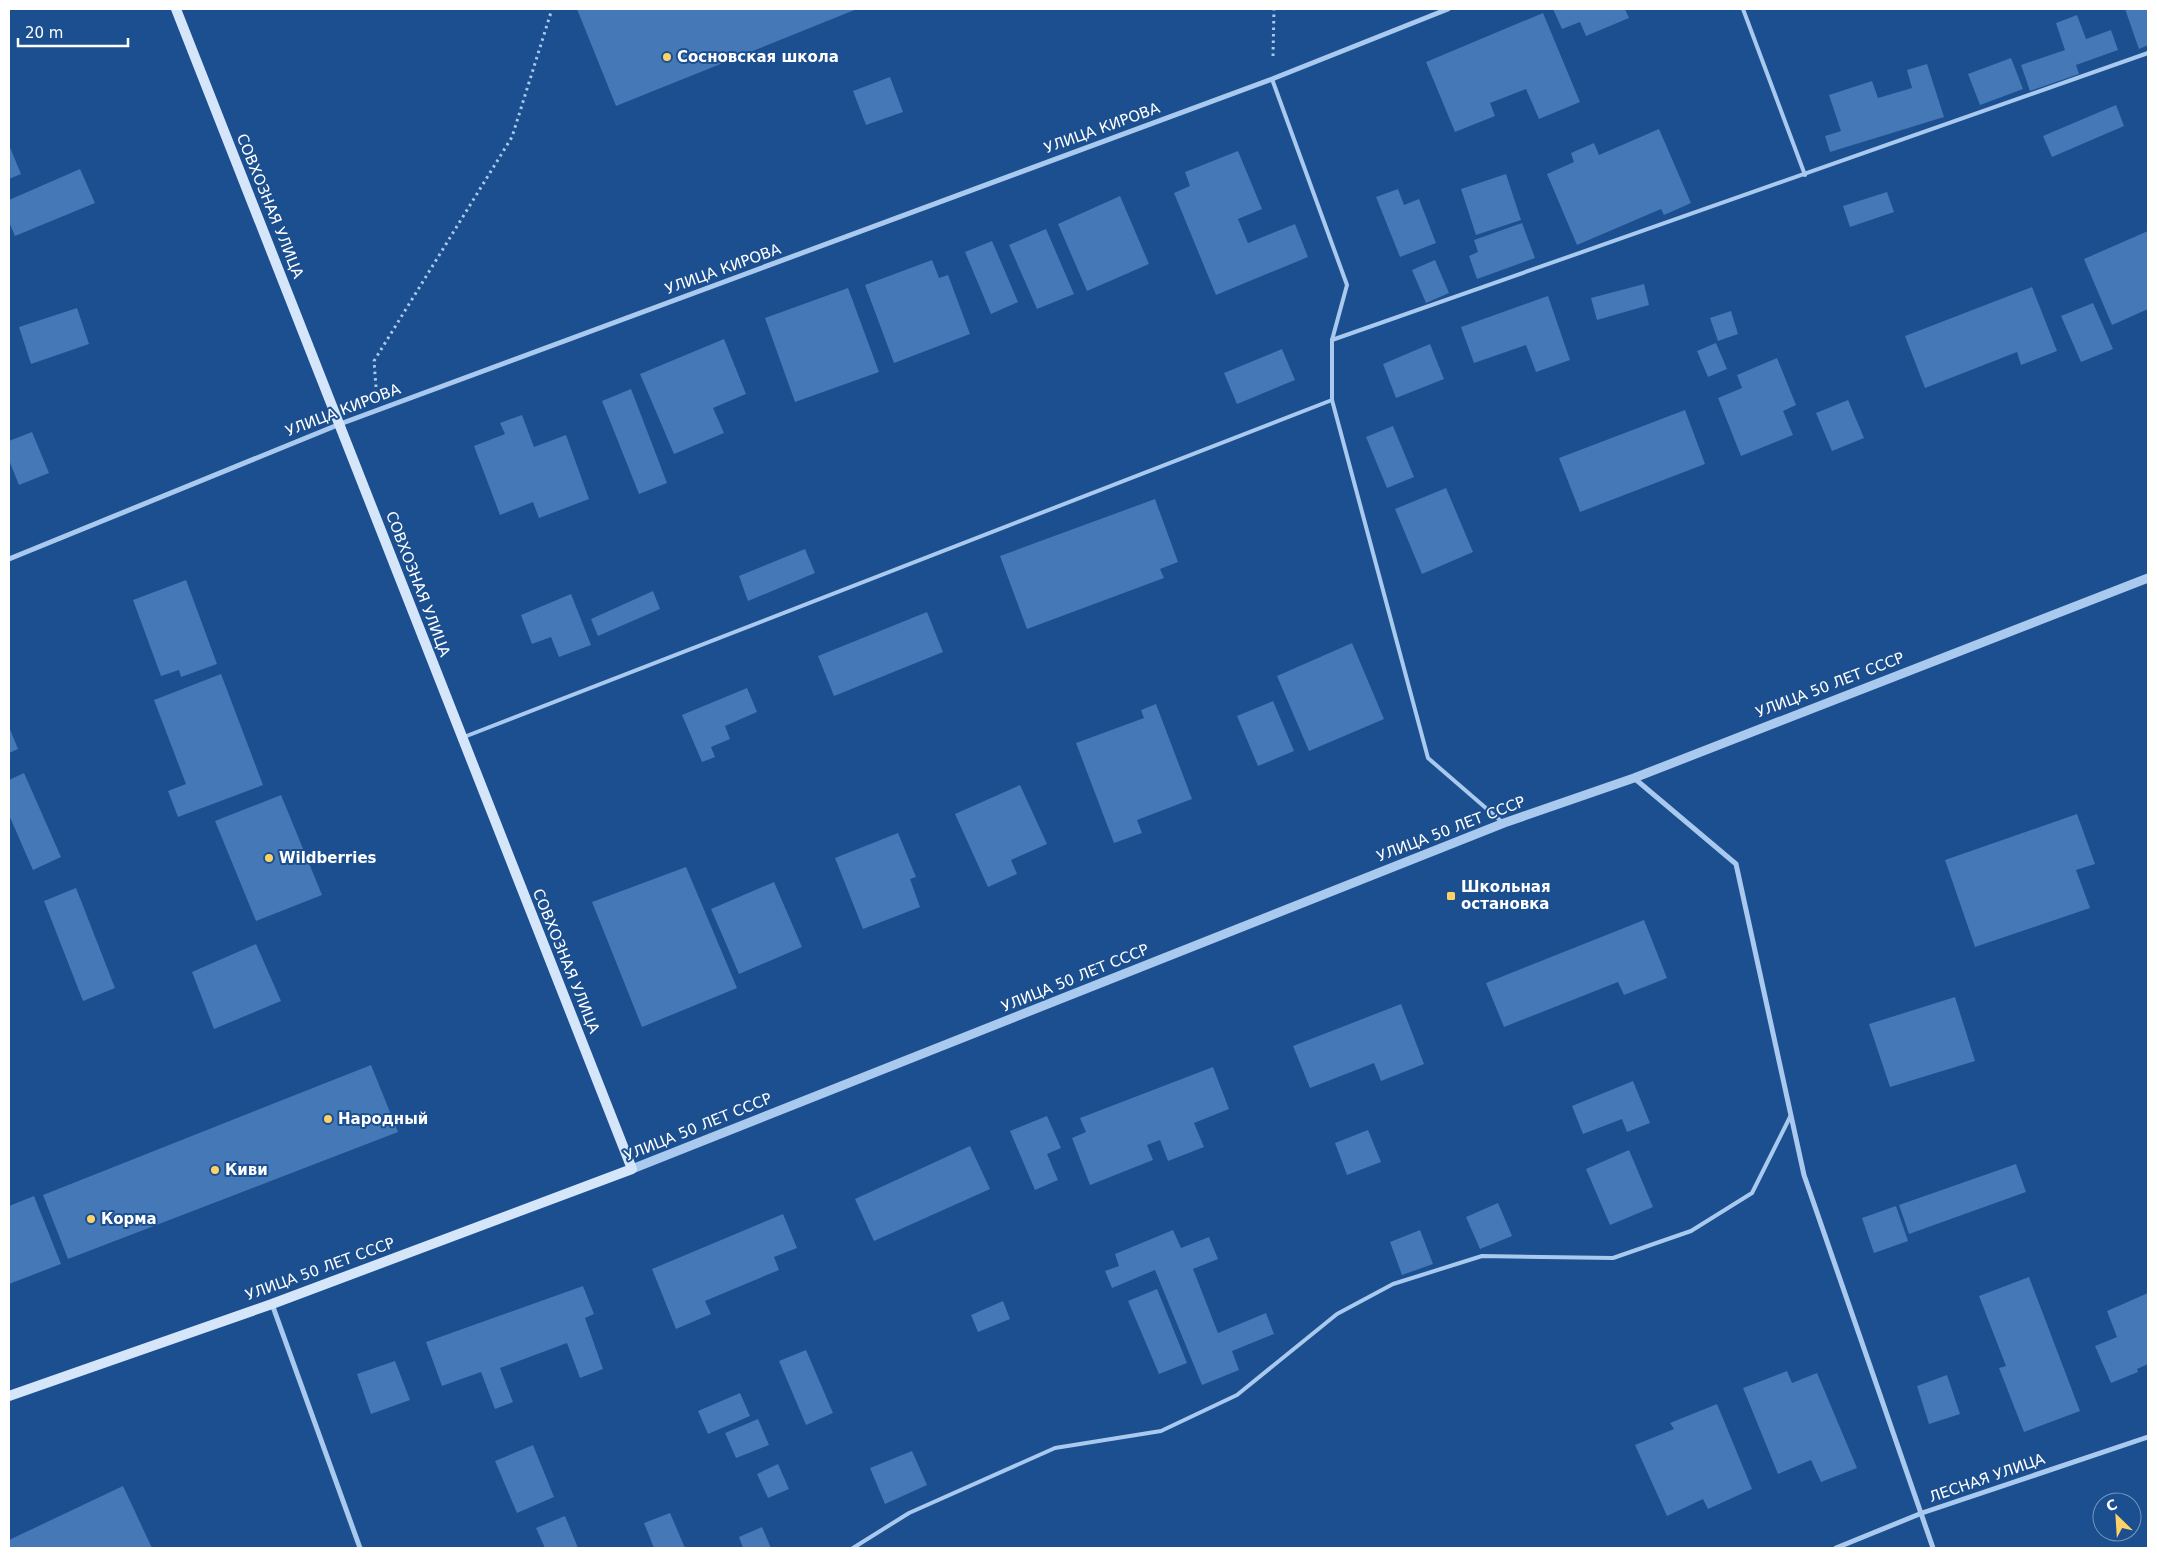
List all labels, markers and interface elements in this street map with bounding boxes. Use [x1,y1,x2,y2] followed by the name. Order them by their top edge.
[18,15,128,47] scale bar
[25,24,63,42] text: 20 m
[677,48,839,66] place label: Сосновская школа
[661,51,673,63] marker: Сосновская школа
[1042,98,1163,157] street label: УЛИЦА КИРОВА
[233,131,308,282] street label: СОВХОЗНАЯ УЛИЦА
[663,239,784,298] street label: УЛИЦА КИРОВА
[283,380,404,440] street label: УЛИЦА КИРОВА
[382,509,454,660] street label: СОВХОЗНАЯ УЛИЦА
[1753,648,1907,722] street label: УЛИЦА 50 ЛЕТ СССР
[1374,792,1528,866] street label: УЛИЦА 50 ЛЕТ СССР
[279,849,377,867] place label: Wildberries
[263,852,275,864] marker: Wildberries
[1461,878,1551,913] place label: Школьная остановка
[529,886,604,1037] street label: СОВХОЗНАЯ УЛИЦА
[1445,890,1457,902] marker: Школьная остановка
[999,940,1151,1016] street label: УЛИЦА 50 ЛЕТ СССР
[622,1089,774,1165] street label: УЛИЦА 50 ЛЕТ СССР
[338,1110,428,1128] place label: Народный
[322,1113,334,1125] marker: Народный
[225,1161,268,1179] place label: Киви
[209,1164,221,1176] marker: Киви
[101,1210,157,1228] place label: Корма
[85,1213,97,1225] marker: Корма
[243,1234,397,1304] street label: УЛИЦА 50 ЛЕТ СССР
[1927,1449,2048,1506] street label: ЛЕСНАЯ УЛИЦА
[2092,1492,2142,1542] north arrow
[2103,1496,2120,1515] text: С

